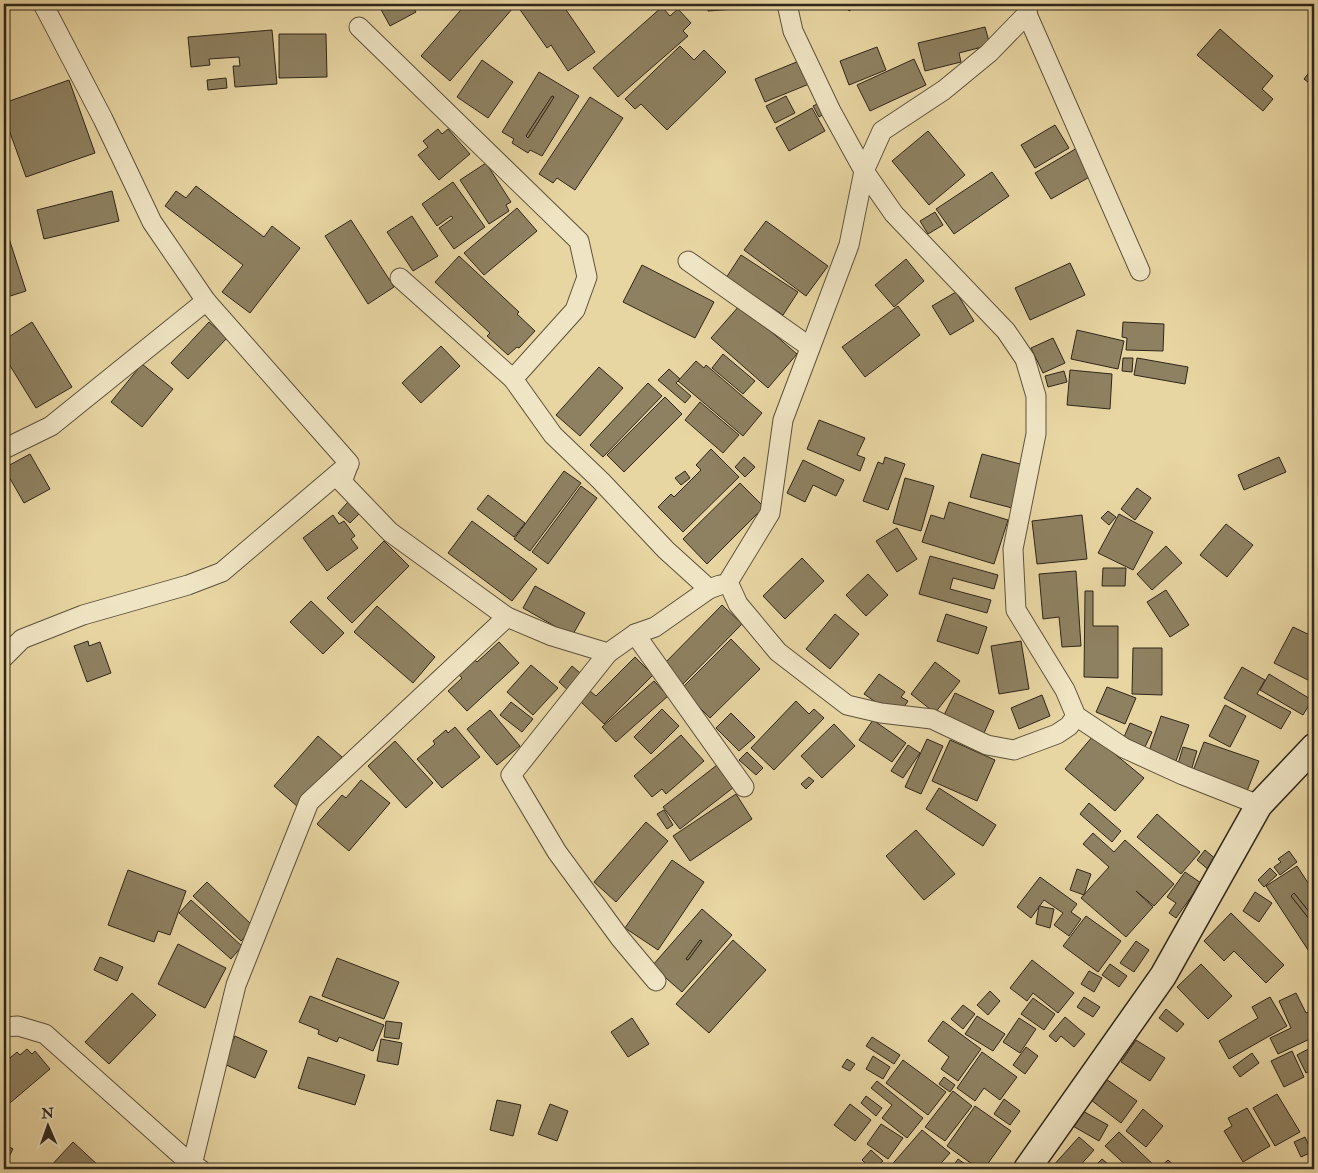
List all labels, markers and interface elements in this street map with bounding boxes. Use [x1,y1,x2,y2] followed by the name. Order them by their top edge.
[22,1100,72,1150] north arrow
[40,1105,55,1122] text: N

